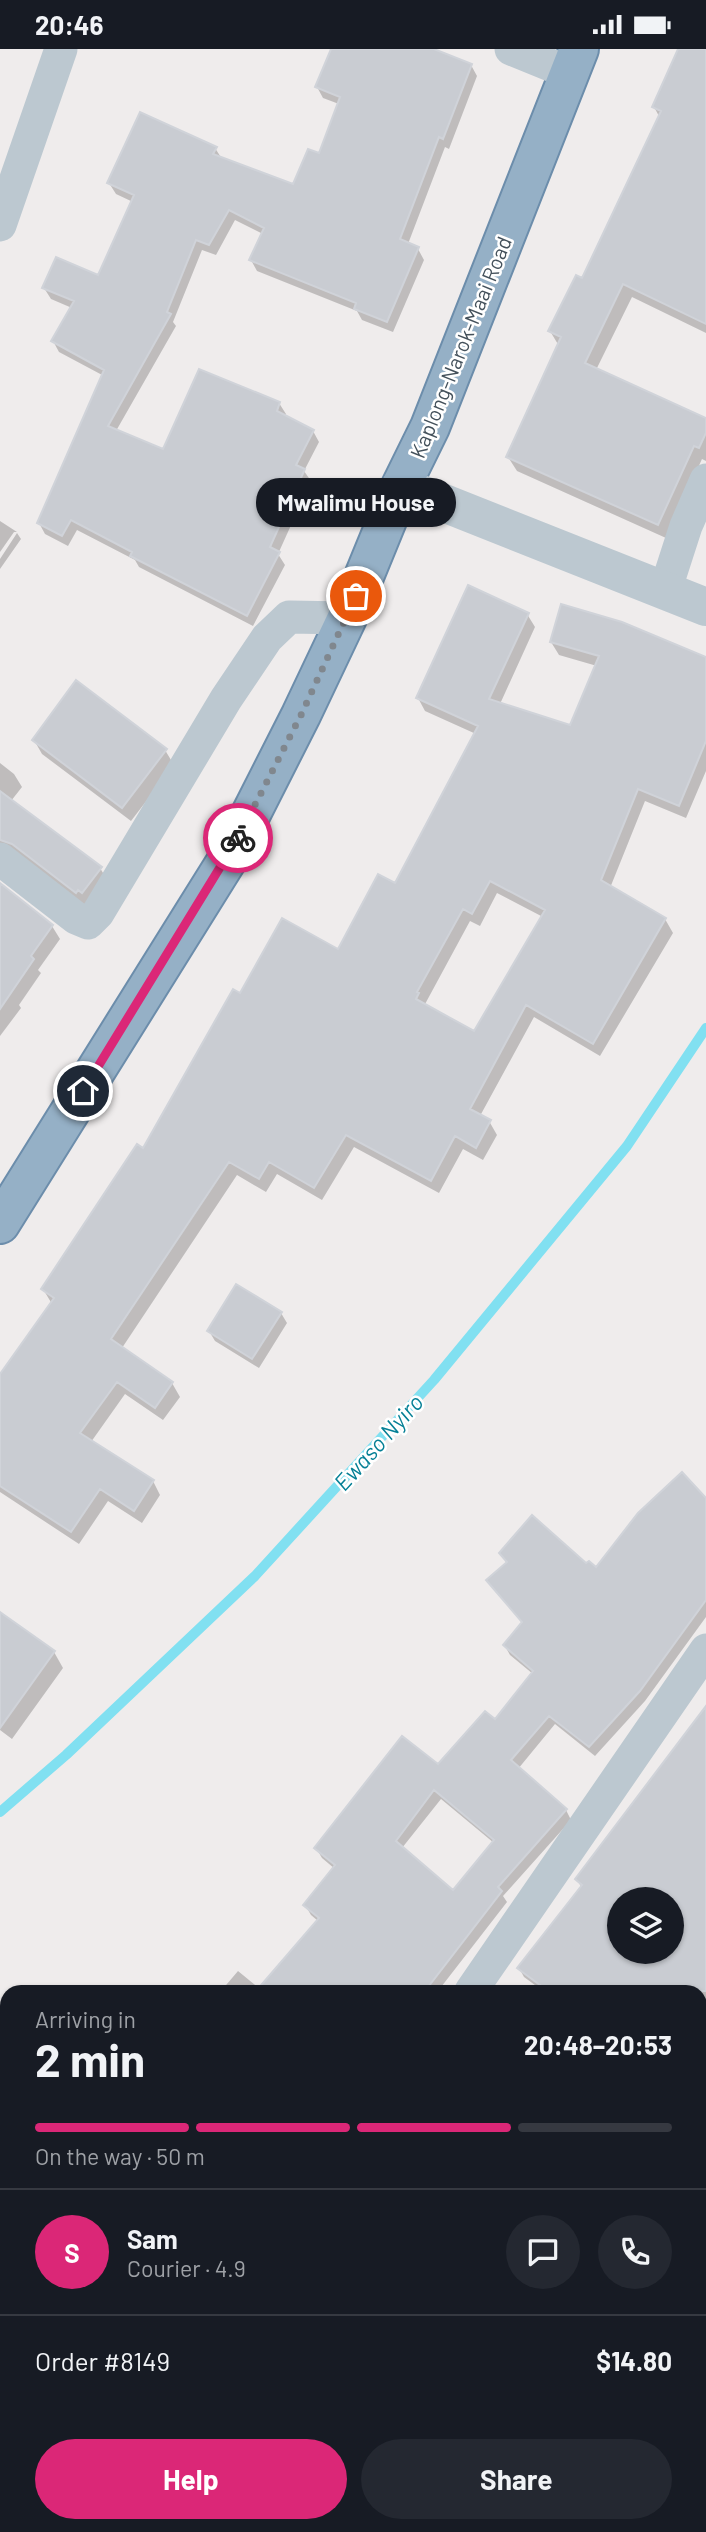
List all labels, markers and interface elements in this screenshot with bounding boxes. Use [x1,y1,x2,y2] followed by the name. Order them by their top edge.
[35,9,104,40] text: 20:46
[404,232,516,462] street label: Kaplong-Narok-Maai Road
[256,477,456,526] callout: Mwalimu House
[277,488,435,516] text: Mwalimu House
[326,566,386,626] pin
[337,577,375,615] icon: bag
[203,803,273,873] courier
[219,819,257,857] icon: bike
[53,1061,113,1121] pin
[64,1072,102,1110] icon: home
[327,1388,429,1496] water label: Ewaso Nyiro
[607,1887,684,1964] map controls
[607,1887,684,1964] button: layers
[35,2005,136,2033] text: Arriving in
[524,2029,672,2060] text: 20:48–20:53
[35,2031,145,2086] text: 2 min
[35,2142,205,2170] text: On the way · 50 m
[506,2215,580,2289] button: chat
[598,2215,672,2289] button: phone
[127,2223,178,2254] text: Sam
[64,2237,80,2268] text: S
[127,2254,246,2282] text: Courier · 4.9
[35,2345,170,2376] text: Order #8149
[596,2345,672,2376] text: $14.80
[35,2439,347,2519] button: Help
[361,2439,672,2519] button: Share

